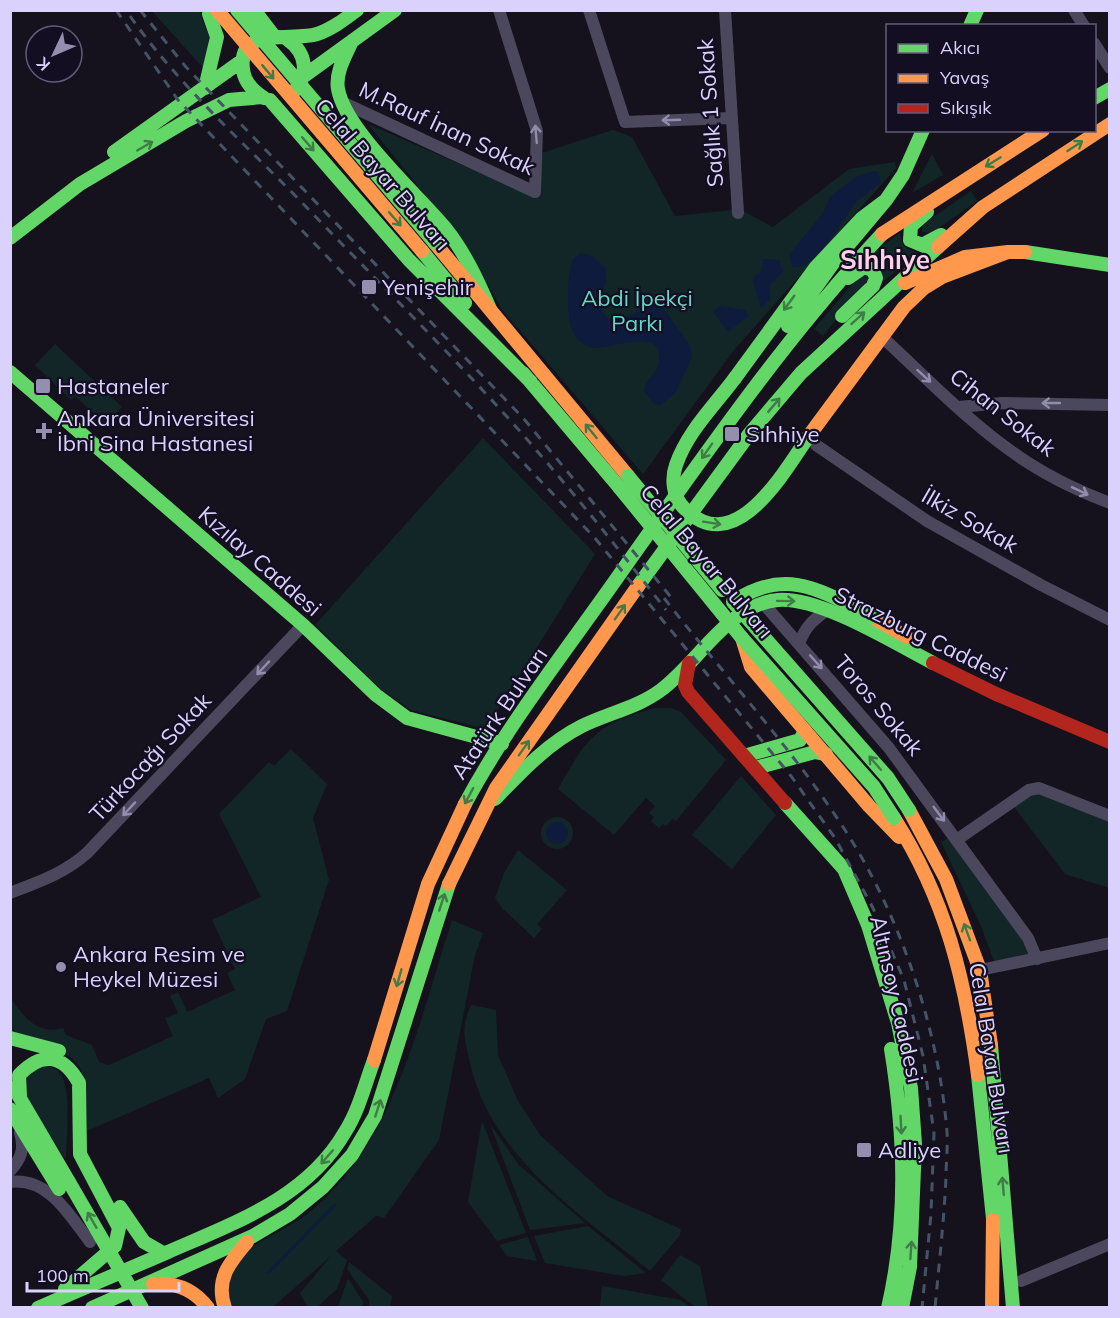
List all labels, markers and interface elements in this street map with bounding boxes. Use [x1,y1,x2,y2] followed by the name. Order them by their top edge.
[24,24,84,84] north arrow
[886,24,1096,132] legend
[940,36,980,59] text: Akıcı
[691,37,729,188] street label: Sağlık 1 Sokak
[31,53,54,75] text: K
[261,64,275,79] one-way arrow
[939,66,989,89] text: Yavaş
[355,75,540,181] street label: M.Rauf İnan Sokak
[309,92,457,256] street label: Celal Bayar Bulvarı
[940,96,992,119] text: Sıkışık
[662,115,682,126] one-way arrow
[530,124,541,144] one-way arrow
[301,136,315,151] one-way arrow
[136,139,153,151] one-way arrow
[1067,140,1083,152] one-way arrow
[985,156,1002,168] one-way arrow
[388,211,402,226] one-way arrow
[840,243,930,276] district label: Sıhhiye
[381,273,473,301] place label: Yenişehir
[360,278,378,296] marker: Yenişehir
[581,284,693,337] park label: Abdi İpekçi Parkı
[783,294,795,310] one-way arrow
[850,311,865,325] one-way arrow
[944,362,1062,463] street label: Cihan Sokak
[917,369,932,383] one-way arrow
[57,372,169,400] place label: Hastaneler
[34,377,52,395] marker: Hastaneler
[767,397,780,413] one-way arrow
[1042,397,1062,409] one-way arrow
[57,404,255,457] place label: Ankara Üniversitesi İbni Sina Hastanesi
[746,420,819,448] place label: Sıhhiye
[35,422,53,440] marker: Ankara Üniversitesi İbni Sina Hastanesi
[585,423,598,439] one-way arrow
[723,425,741,443] marker: Sıhhiye
[700,443,713,459] one-way arrow
[634,478,780,644] street label: Celal Bayar Bulvarı
[917,481,1024,559] street label: İlkiz Sokak
[1071,485,1089,497] one-way arrow
[193,500,327,622] street label: Kızılay Caddesi
[702,517,721,528] one-way arrow
[830,580,1012,688] street label: Strazburg Caddesi
[776,595,795,607] one-way arrow
[613,604,626,620] one-way arrow
[445,642,553,784] street label: Atatürk Bulvarı
[829,649,930,762] street label: Toros Sokak
[809,655,823,670] one-way arrow
[256,660,270,675] one-way arrow
[83,686,217,827] street label: Türkocağı Sokak
[518,740,530,756] one-way arrow
[868,756,882,771] one-way arrow
[463,787,474,805] one-way arrow
[122,802,136,817] one-way arrow
[932,805,945,821] one-way arrow
[438,893,449,912] one-way arrow
[864,913,930,1085] street label: Altınsoy Caddesi
[960,923,971,942] one-way arrow
[73,940,245,993] place label: Ankara Resim ve Heykel Müzesi
[54,960,68,974] marker: Ankara Resim ve Heykel Müzesi
[963,961,1021,1155] street label: Celal Bayar Bulvarı
[393,968,404,987] one-way arrow
[373,1099,384,1118] one-way arrow
[895,1114,907,1134] one-way arrow
[878,1136,941,1164] place label: Adliye
[855,1141,873,1159] marker: Adliye
[320,1149,334,1164] one-way arrow
[997,1177,1008,1197] one-way arrow
[85,1212,97,1229] one-way arrow
[906,1240,917,1260] one-way arrow
[27,1255,178,1293] scale bar
[36,1264,89,1287] text: 100 m

